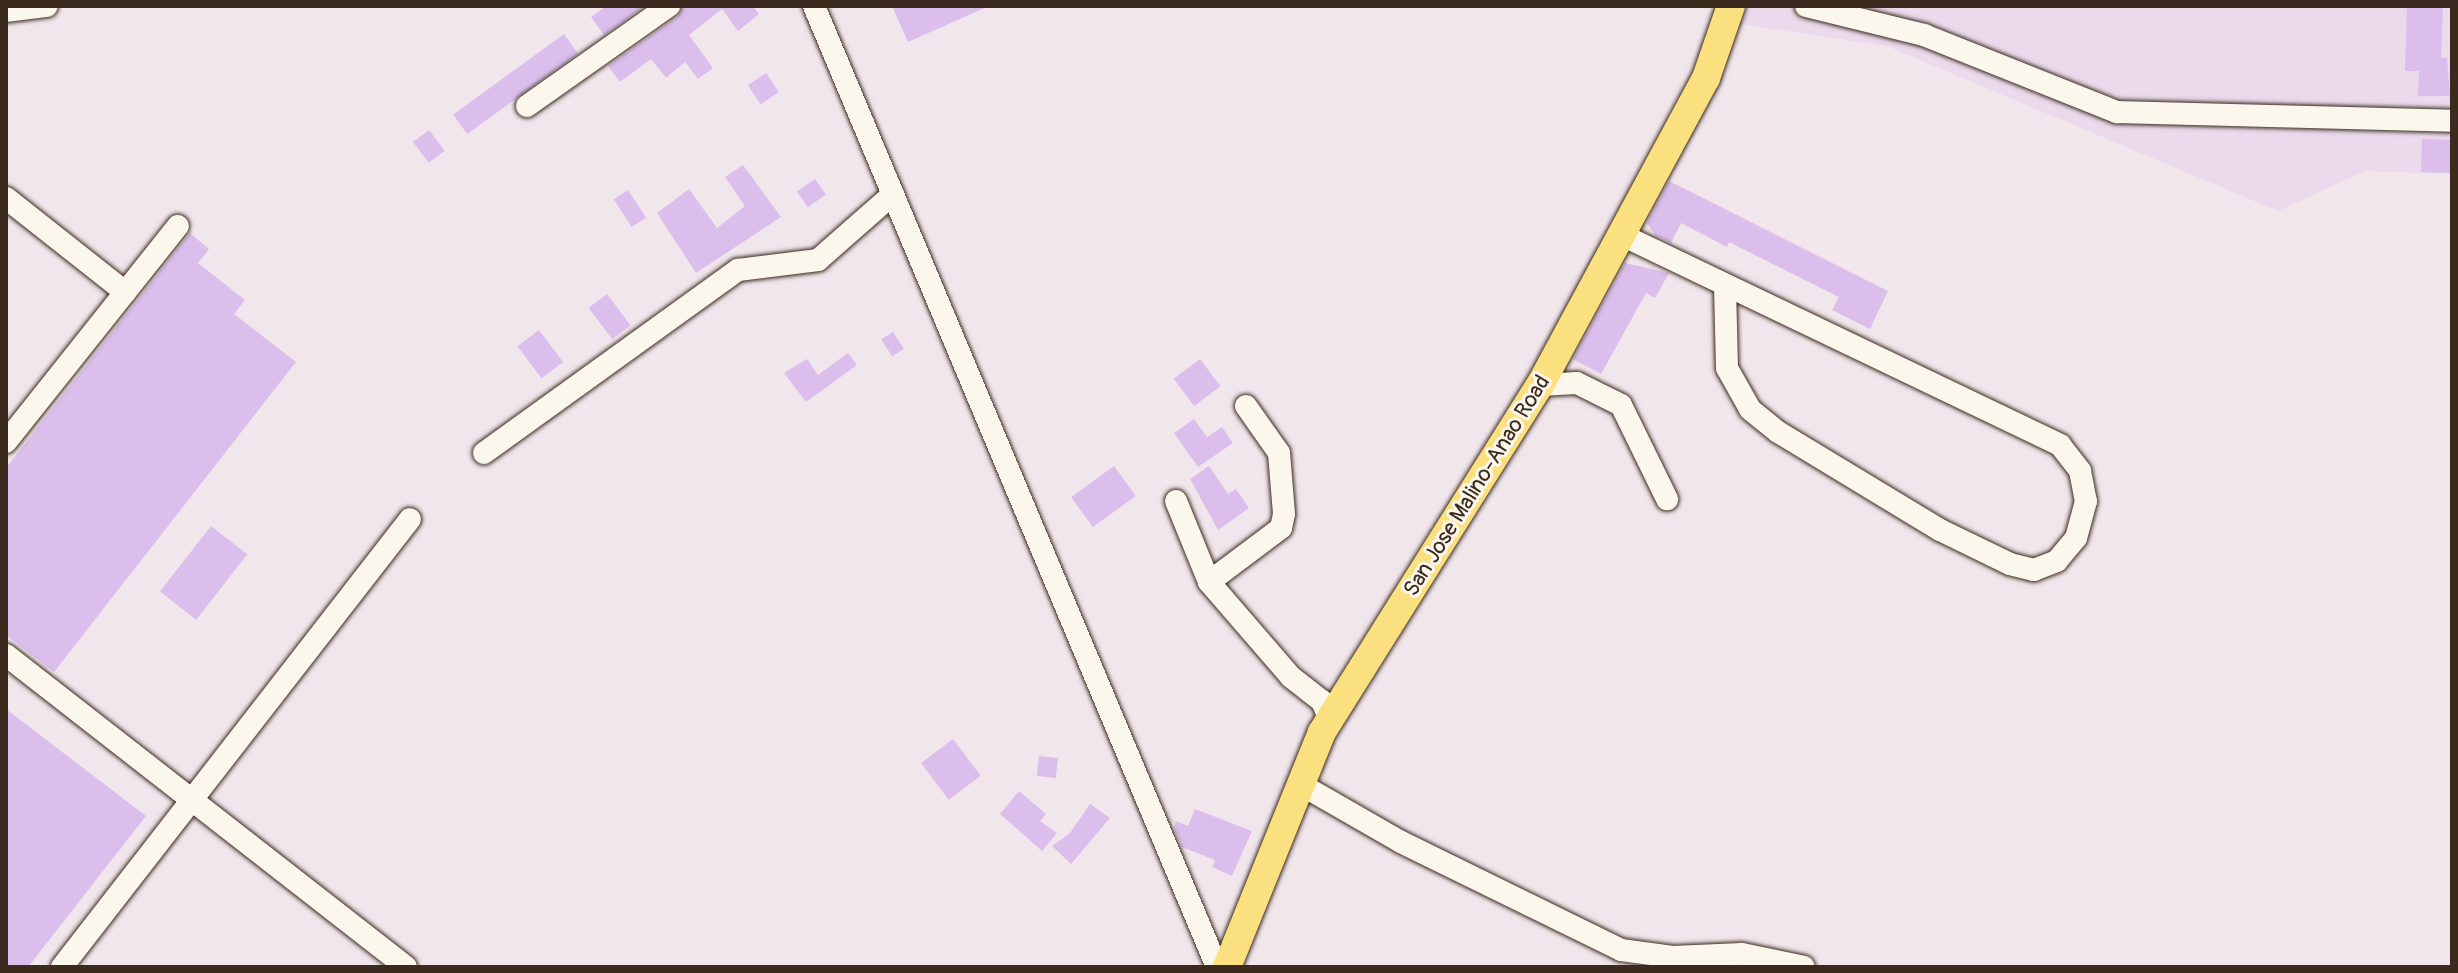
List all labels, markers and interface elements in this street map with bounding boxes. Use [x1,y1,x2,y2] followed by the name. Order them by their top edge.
[1398,371,1556,601] street label: San Jose Malino-Anao Road

